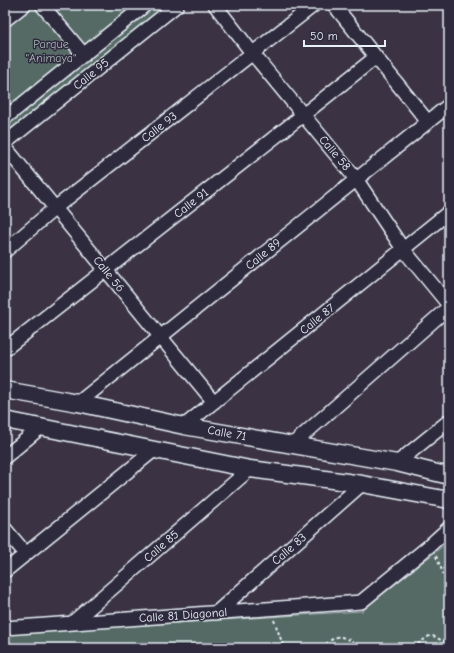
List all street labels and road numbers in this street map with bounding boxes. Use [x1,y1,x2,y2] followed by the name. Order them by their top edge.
[70,55,112,93] street label: Calle 95
[138,109,180,145] street label: Calle 93
[316,133,354,173] street label: Calle 58
[171,185,211,221] street label: Calle 91
[243,236,283,272] street label: Calle 89
[90,253,128,295] street label: Calle 56
[297,301,337,337] street label: Calle 87
[206,423,248,443] street label: Calle 71
[141,527,181,565] street label: Calle 85
[269,530,309,568] street label: Calle 83
[138,605,228,625] street label: Calle 81 Diagonal

